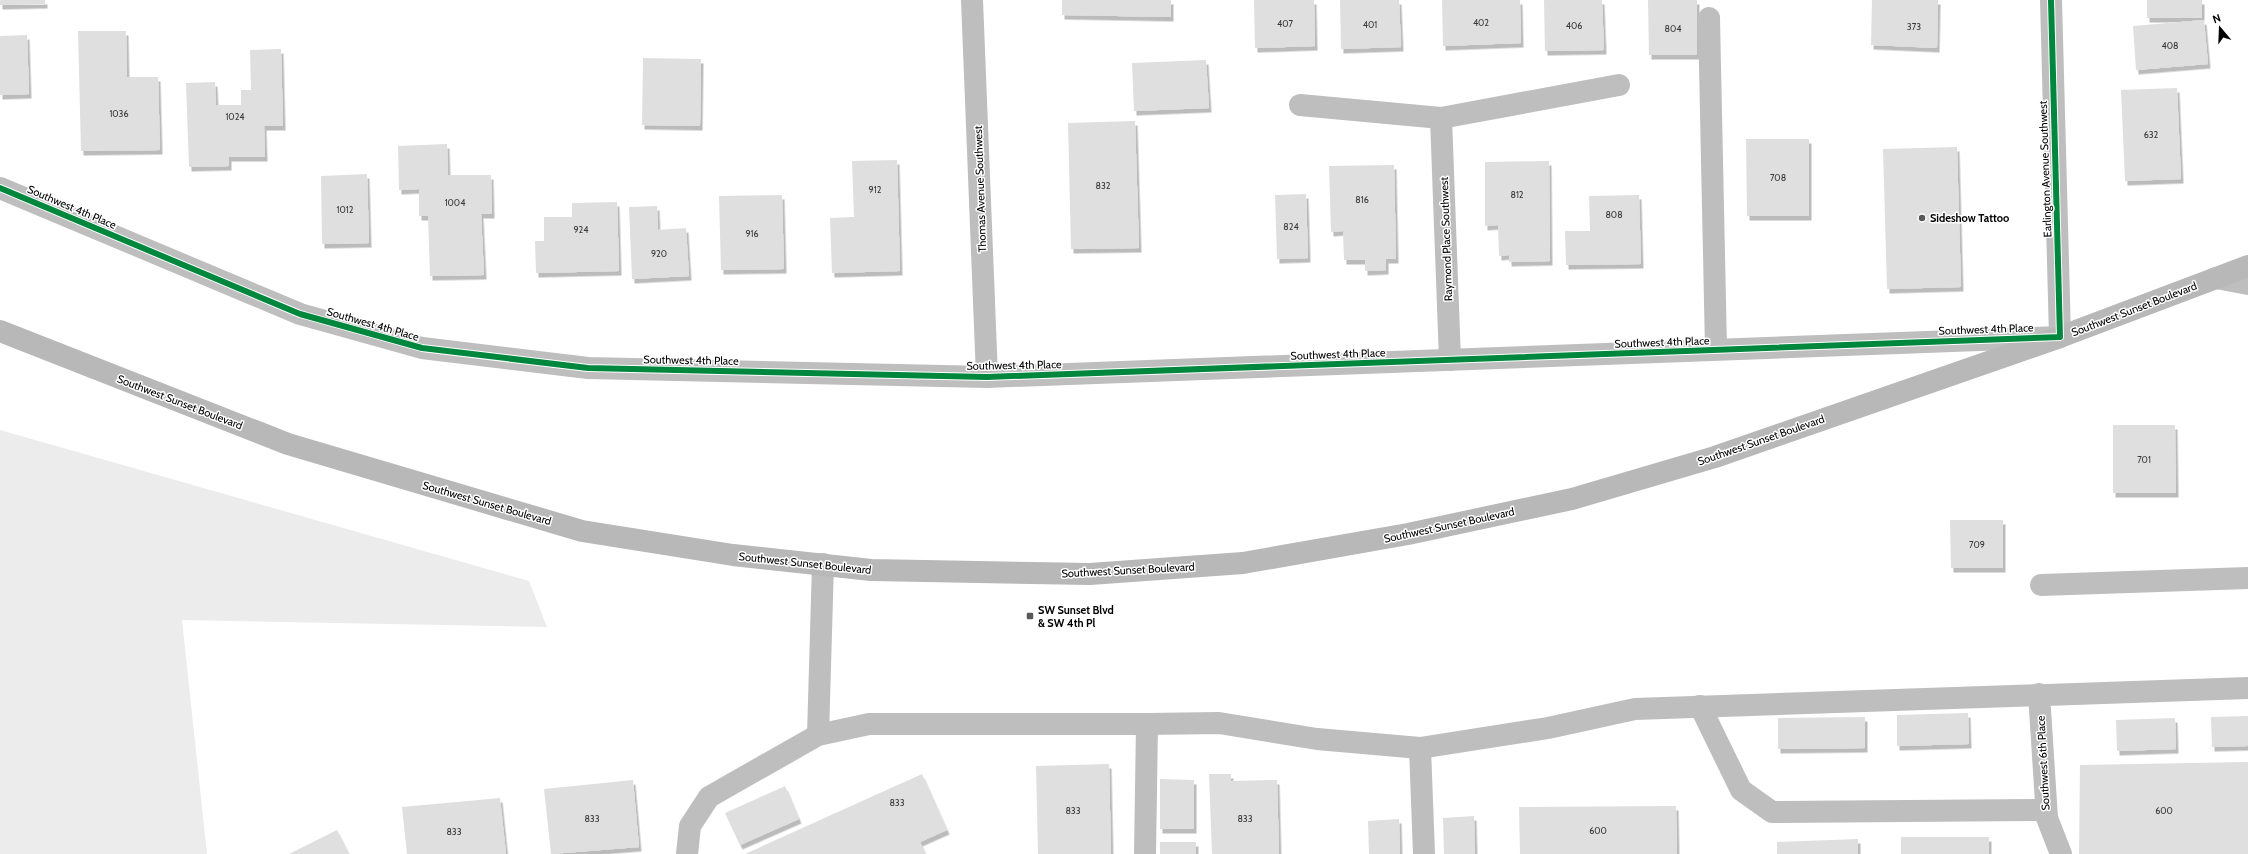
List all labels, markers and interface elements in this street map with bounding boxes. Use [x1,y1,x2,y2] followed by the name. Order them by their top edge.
[2200,8,2240,48] north arrow
[2211,11,2223,26] text: N
[1473,17,1489,28] house number: 402
[1277,18,1293,29] house number: 407
[1363,19,1377,30] house number: 401
[1566,20,1582,31] house number: 406
[1907,21,1921,32] house number: 373
[1665,23,1681,34] house number: 804
[2162,40,2178,51] house number: 408
[2036,100,2054,238] street label: Earlington Avenue Southwest
[109,108,129,119] house number: 1036
[225,111,245,122] house number: 1024
[971,125,989,253] street label: Thomas Avenue Southwest
[2144,129,2159,140] house number: 632
[1770,172,1786,183] house number: 708
[1437,176,1455,301] street label: Raymond Place Southwest
[1095,180,1111,191] house number: 832
[25,182,119,232] street label: Southwest 4th Place
[869,184,882,195] house number: 912
[1510,189,1524,200] house number: 812
[1355,194,1369,205] house number: 816
[445,197,465,208] house number: 1004
[337,204,354,215] house number: 1012
[1605,209,1623,220] house number: 808
[1930,211,2009,225] place label: Sideshow Tattoo
[1917,213,1927,223] marker: Sideshow Tattoo
[1283,221,1299,232] house number: 824
[573,224,589,235] house number: 924
[745,228,759,239] house number: 916
[651,248,667,259] house number: 920
[2069,279,2199,339] street label: Southwest Sunset Boulevard
[325,304,421,344] street label: Southwest 4th Place
[1938,320,2034,338] street label: Southwest 4th Place
[1614,333,1710,351] street label: Southwest 4th Place
[1290,345,1386,363] street label: Southwest 4th Place
[643,352,739,368] street label: Southwest 4th Place
[966,357,1062,373] street label: Southwest 4th Place
[115,372,245,432] street label: Southwest Sunset Boulevard
[1696,412,1826,468] street label: Southwest Sunset Boulevard
[2137,454,2151,465] house number: 701
[421,478,553,528] street label: Southwest Sunset Boulevard
[1382,504,1516,546] street label: Southwest Sunset Boulevard
[1969,539,1985,550] house number: 709
[738,549,872,577] street label: Southwest Sunset Boulevard
[1061,560,1195,580] street label: Southwest Sunset Boulevard
[1038,603,1114,630] place label: SW Sunset Blvd & SW 4th Pl
[1025,611,1035,621] marker: SW Sunset Blvd & SW 4th Pl
[2034,715,2052,811] street label: Southwest 6th Place
[889,797,905,808] house number: 833
[1065,805,1081,816] house number: 833
[2155,805,2173,816] house number: 600
[584,813,600,824] house number: 833
[1237,813,1253,824] house number: 833
[1589,825,1607,836] house number: 600
[446,826,462,837] house number: 833

